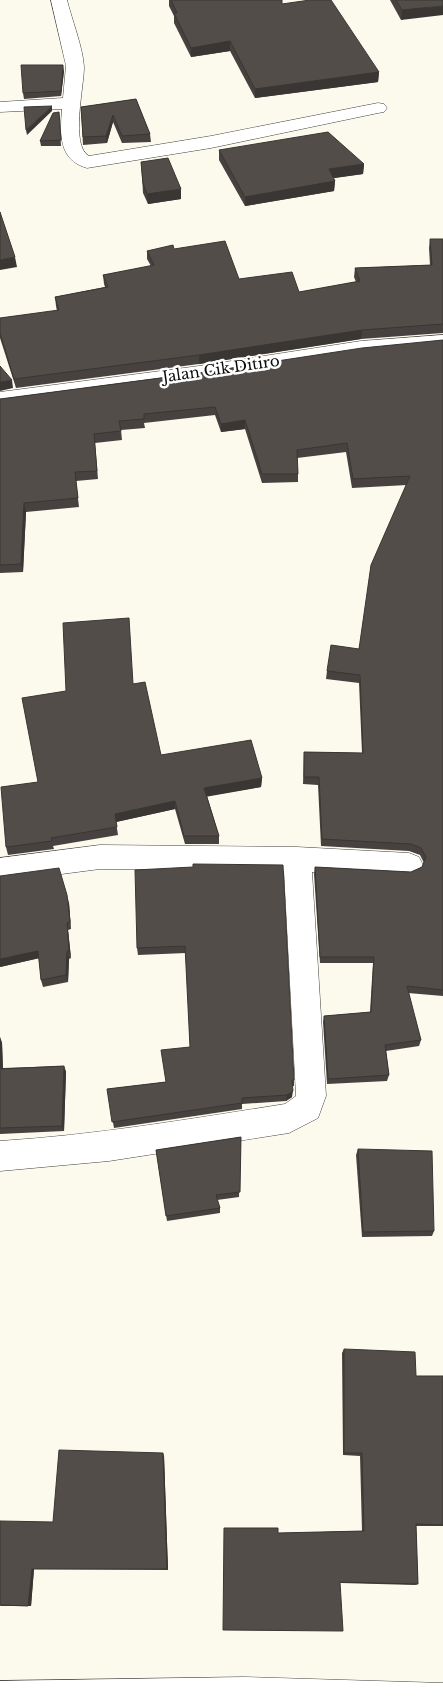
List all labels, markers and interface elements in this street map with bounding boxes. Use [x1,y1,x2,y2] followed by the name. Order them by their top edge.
[159,351,281,386] street label: Jalan Cik Ditiro

